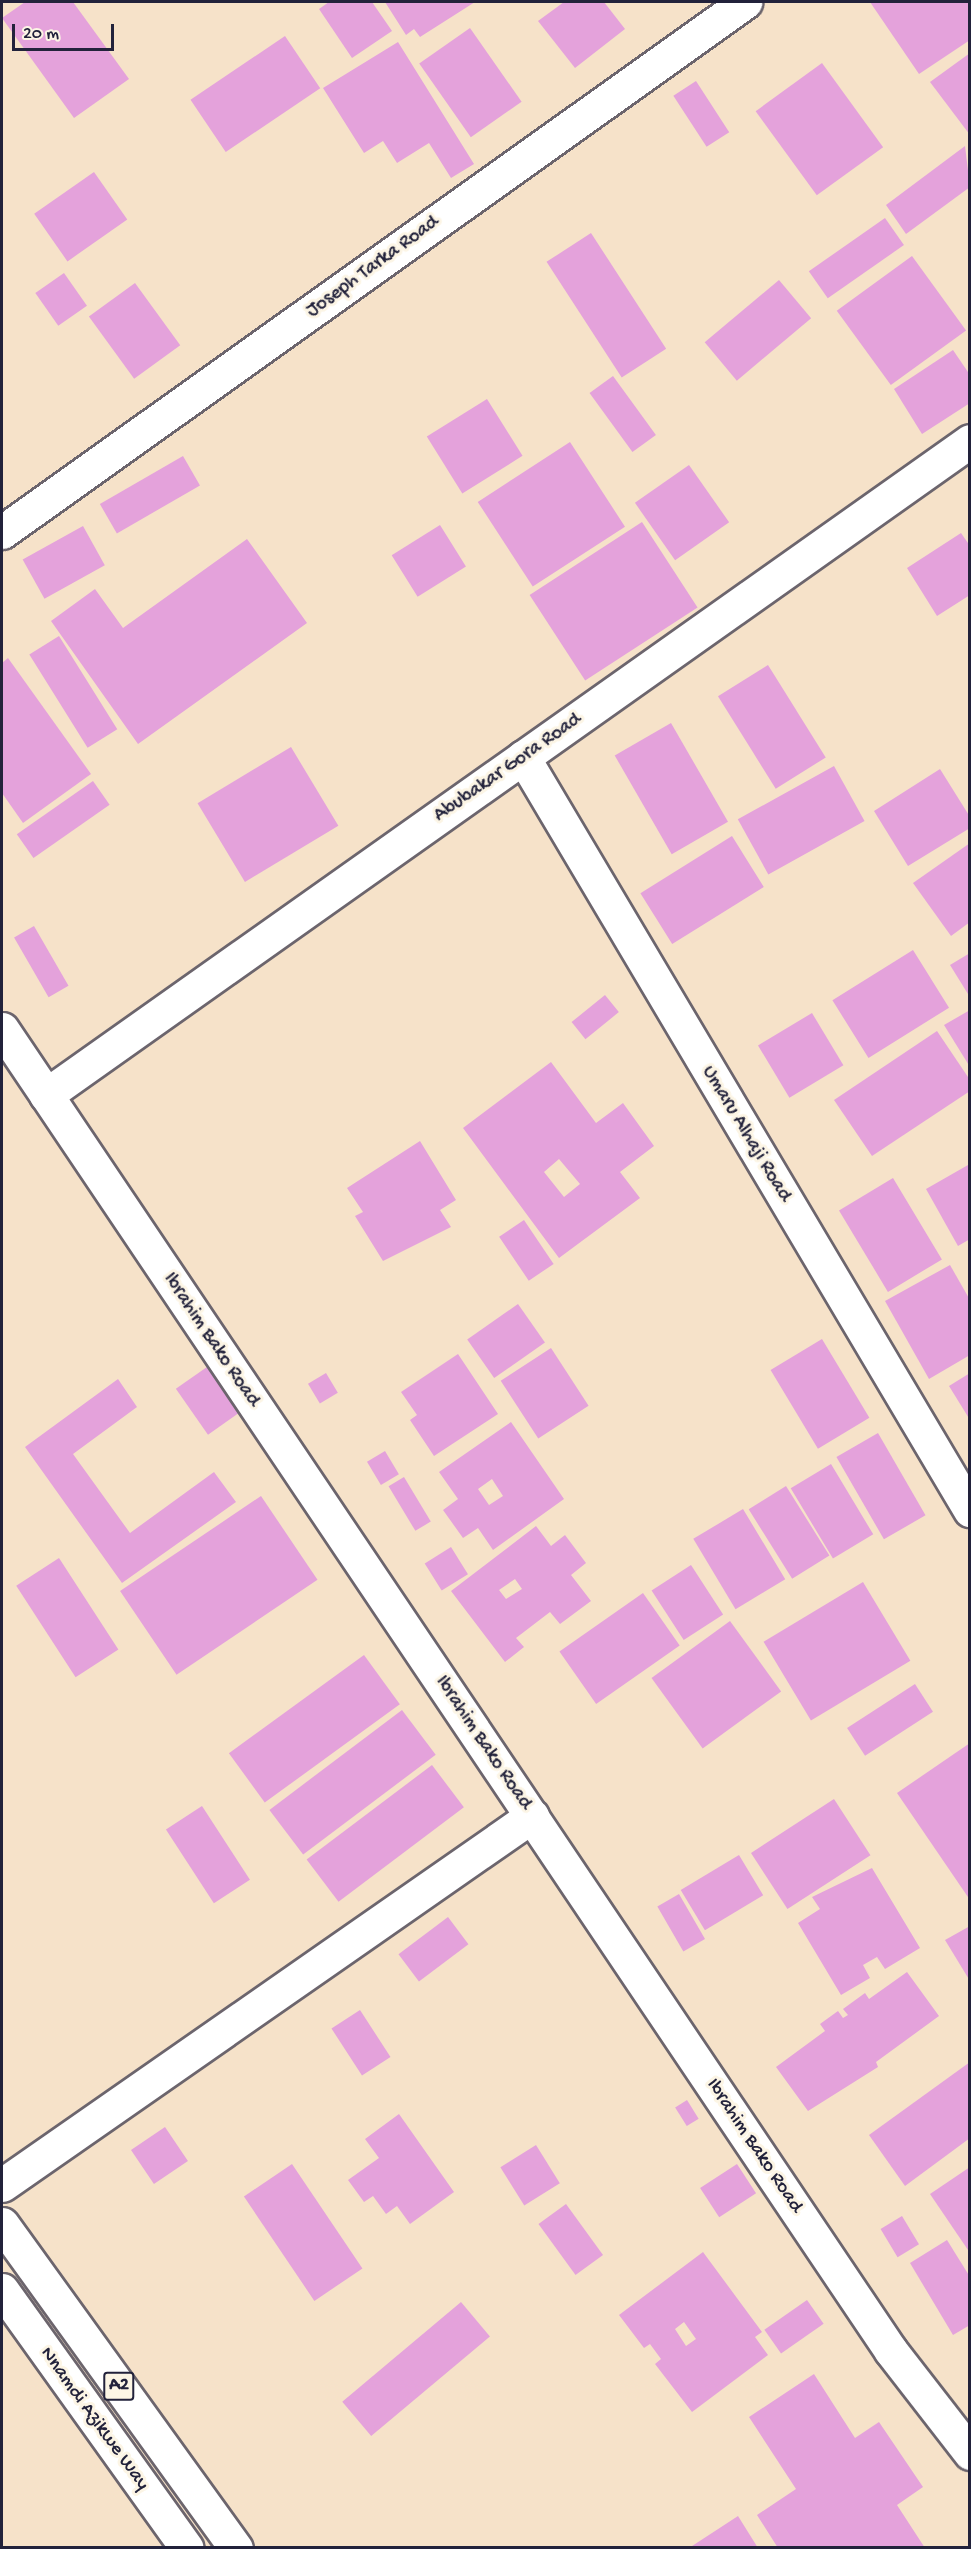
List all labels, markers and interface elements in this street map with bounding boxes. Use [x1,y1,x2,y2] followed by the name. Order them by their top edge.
[15,12,117,50] scale bar
[23,24,59,45] text: 20 m
[302,211,444,323] street label: Joseph Tarka Road
[430,708,586,828] street label: Abubakar Gora Road
[696,1062,796,1206] street label: Umaru Alhaji Road
[157,1268,265,1412] street label: Ibrahim Bako Road
[429,1671,537,1815] street label: Ibrahim Bako Road
[700,2074,808,2218] street label: Ibrahim Bako Road
[34,2343,154,2495] street label: Nnamdi Azikwe Way
[102,2371,136,2401] road number: A2

